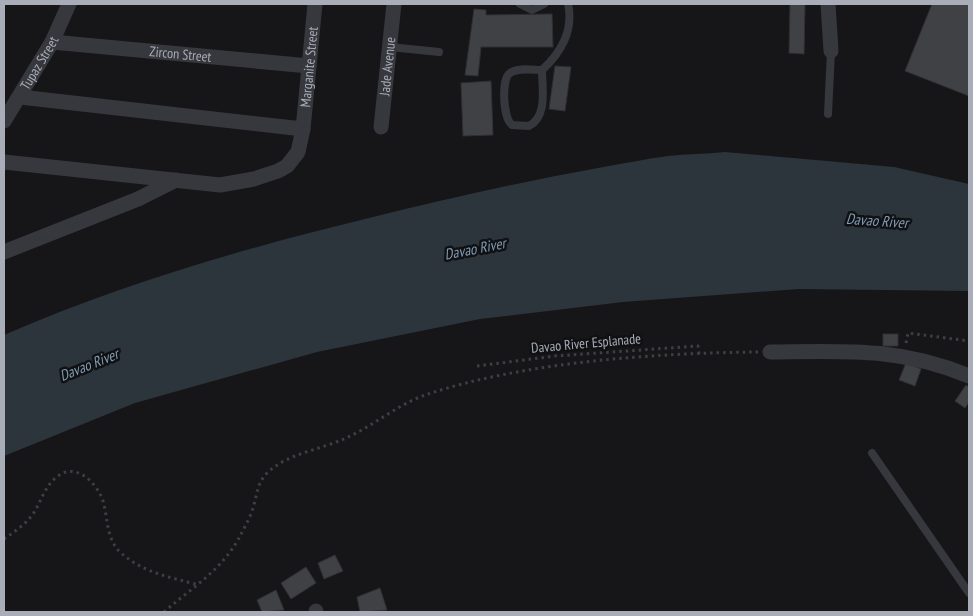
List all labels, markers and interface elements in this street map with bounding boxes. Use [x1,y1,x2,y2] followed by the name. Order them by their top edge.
[296,26,322,108] street label: Marganite Street
[16,33,62,93] street label: Tupaz Street
[375,36,399,98] street label: Jade Avenue
[149,42,212,66] street label: Zircon Street
[845,209,910,232] water label: Davao River
[443,233,509,264] water label: Davao River
[530,329,642,357] street label: Davao River Esplanade
[57,343,123,385] water label: Davao River

